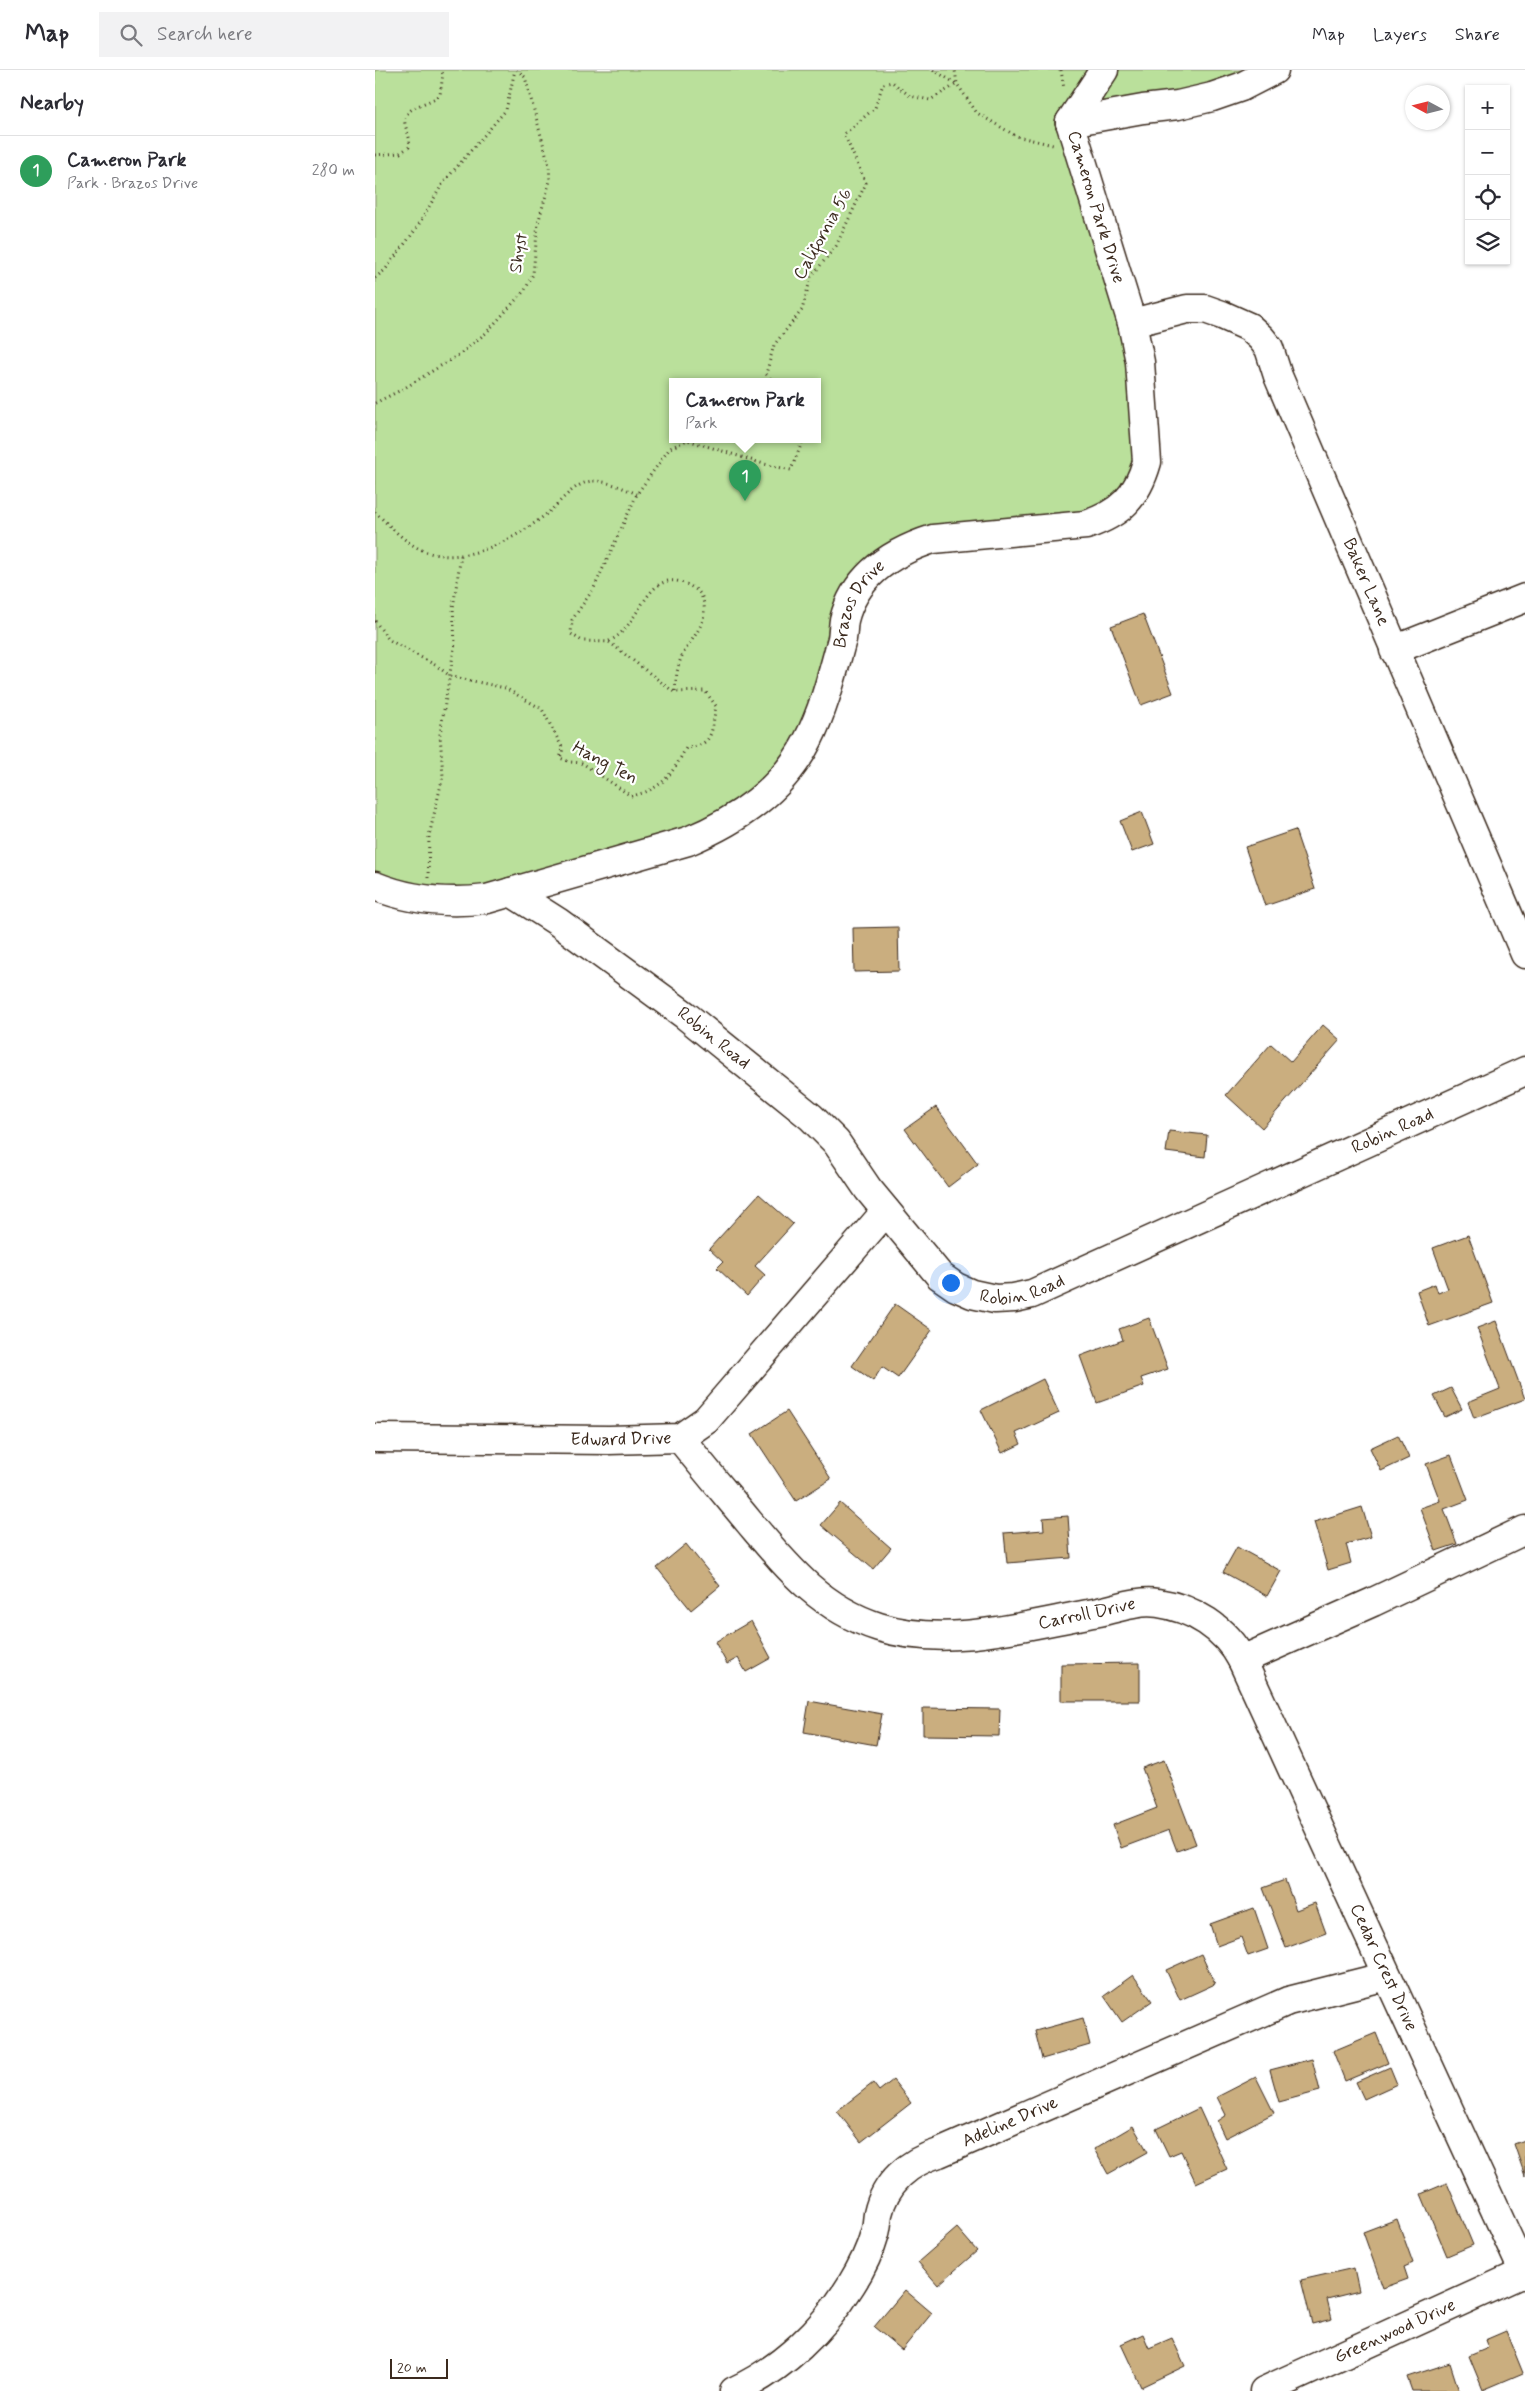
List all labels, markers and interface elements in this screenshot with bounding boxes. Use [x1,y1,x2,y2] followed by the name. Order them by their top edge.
[99,12,449,57] search box
[25,19,69,50] text: Map
[117,21,145,49] icon: search
[157,22,253,47] text: Search here
[1312,23,1345,47] text: Map
[1373,23,1427,47] text: Layers
[1455,23,1500,47] text: Share
[1405,85,1450,130] north arrow
[1465,85,1510,265] map controls
[1465,85,1510,130] button: +
[20,89,84,117] text: Nearby
[1061,128,1131,286] street label: Cameron Park Drive
[1465,130,1510,175] button: −
[67,148,186,173] text: Cameron Park
[32,160,40,181] text: 1
[312,160,355,181] text: 280 m
[67,173,198,194] text: Park · Brazos Drive
[1465,175,1510,220] button: locate
[788,184,860,285] street label: California 56
[1465,220,1510,265] button: layers
[504,231,534,275] street label: Shyst
[669,378,821,443] popup
[685,388,805,413] text: Cameron Park
[685,413,717,434] text: Park
[729,460,761,501] pin: 1
[1337,535,1395,630] street label: Baker Lane
[828,554,890,651] street label: Brazos Drive
[568,736,642,791] street label: Hang Ten
[672,1001,755,1075] street label: Robin Road
[1348,1102,1437,1160] street label: Robin Road
[977,1269,1068,1311] street label: Robin Road
[938,1270,964,1296] your location
[570,1426,672,1452] street label: Edward Drive
[1036,1592,1137,1636] street label: Carroll Drive
[1344,1900,1423,2035] street label: Cedar Crest Drive
[958,2091,1062,2153] street label: Adeline Drive
[1330,2293,1460,2369] street label: Greenwood Drive
[390,2356,447,2379] scale bar
[397,2359,427,2377] text: 20 m

